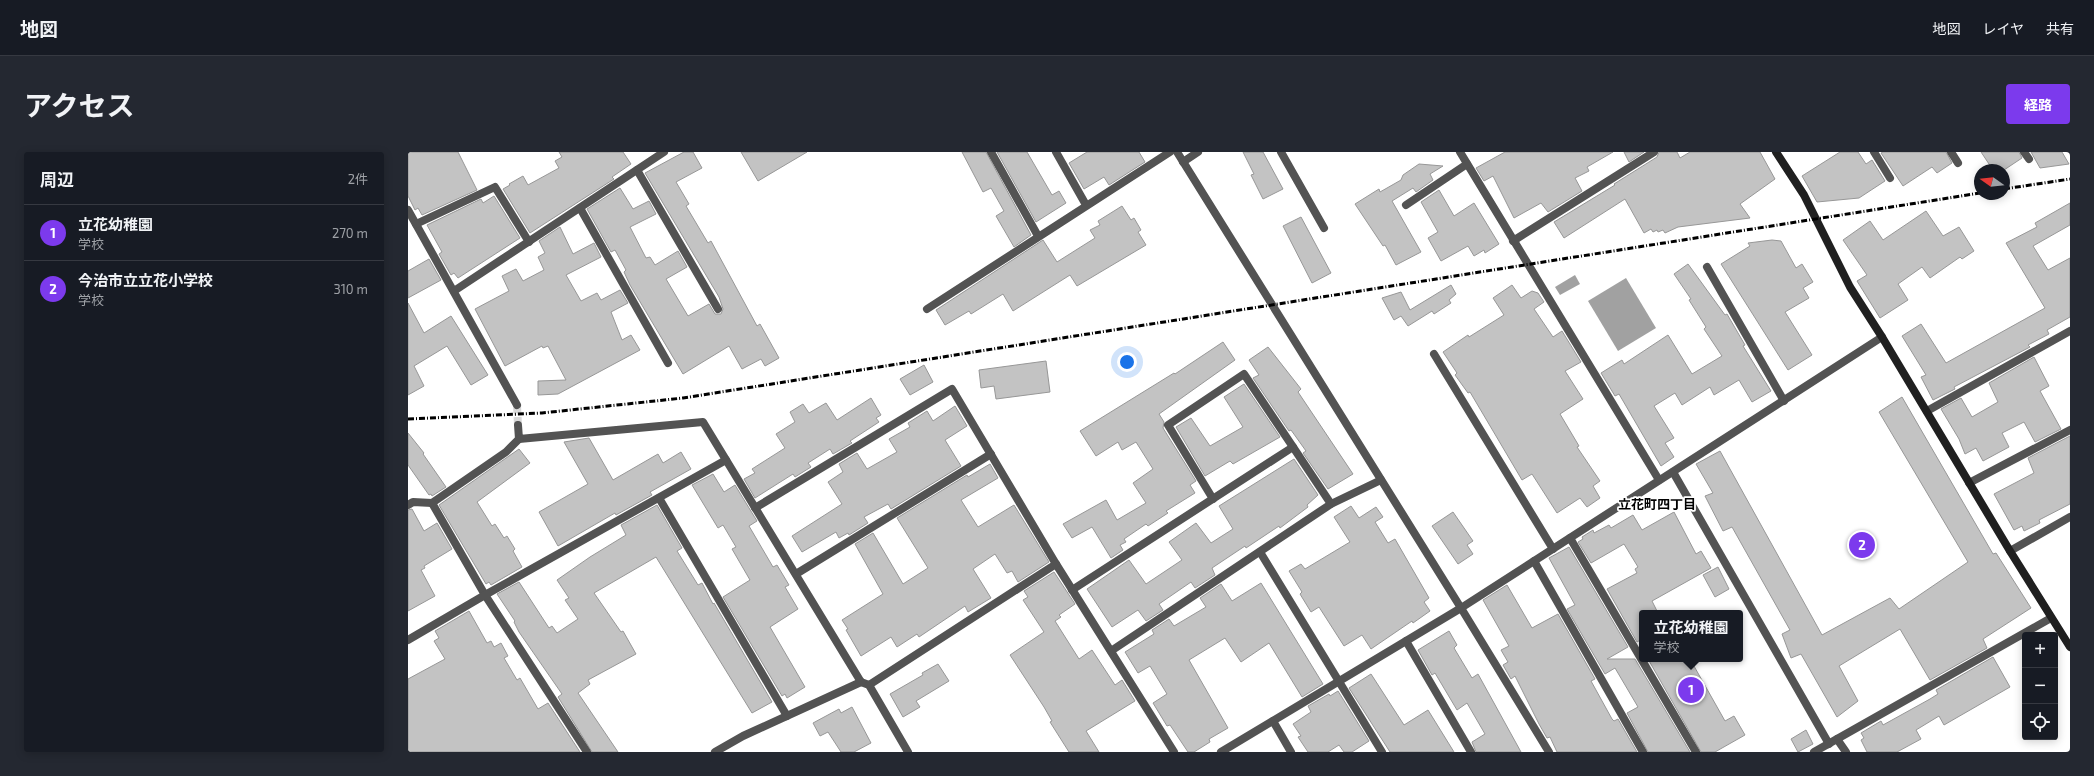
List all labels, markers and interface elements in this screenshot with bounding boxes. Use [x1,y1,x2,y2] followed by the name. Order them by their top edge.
[20,17,58,40] text: 地図
[1932,20,1960,37] text: 地図
[1982,20,2024,37] text: レイヤ
[2046,20,2074,37] text: 共有
[2006,84,2070,124] button: 経路
[24,88,135,122] text: アクセス
[1974,164,2010,200] north arrow
[40,169,74,189] text: 周辺
[348,171,368,187] text: 2件
[78,215,153,233] text: 立花幼稚園
[50,225,56,241] text: 1
[332,225,368,241] text: 270 m
[78,236,104,252] text: 学校
[78,271,213,289] text: 今治市立立花小学校
[49,281,57,297] text: 2
[333,281,368,297] text: 310 m
[78,292,104,308] text: 学校
[1117,352,1137,372] your location
[1618,496,1696,512] district label: 立花町四丁目
[1849,530,1875,560] pin: 2
[1639,610,1743,662] popup
[1653,618,1729,636] text: 立花幼稚園
[2022,632,2058,740] map controls
[2022,632,2058,668] button: +
[1653,639,1680,655] text: 学校
[2022,668,2058,704] button: −
[1678,675,1704,705] pin: 1
[2022,704,2058,740] button: locate

